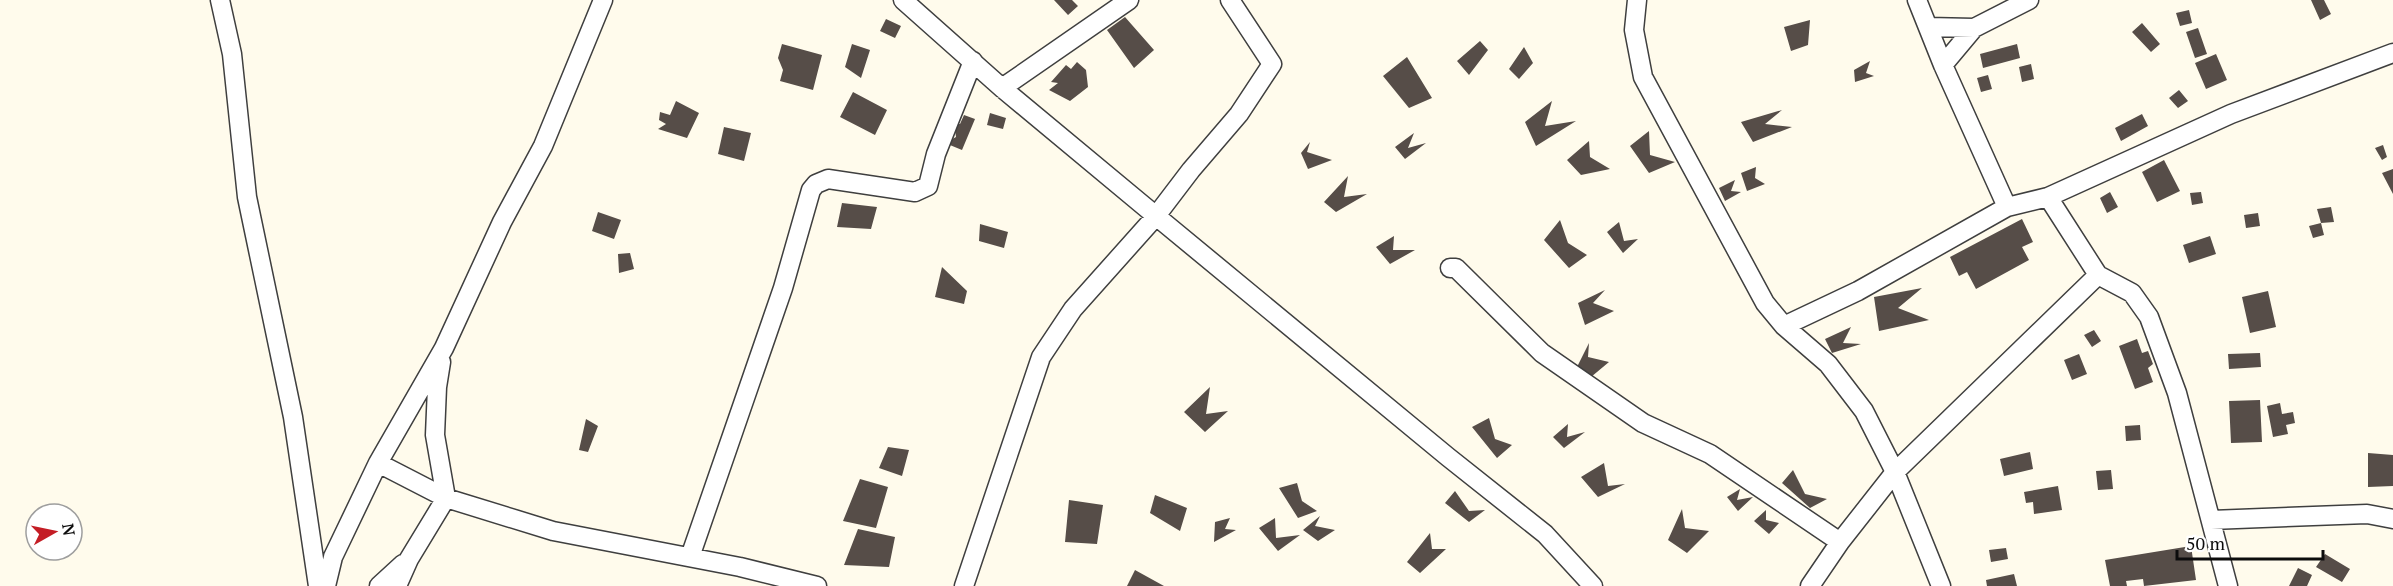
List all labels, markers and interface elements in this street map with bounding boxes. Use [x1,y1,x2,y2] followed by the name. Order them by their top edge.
[24,502,84,562] north arrow
[57,522,81,537] text: N
[2177,523,2322,561] scale bar
[2186,531,2226,555] text: 50 m

